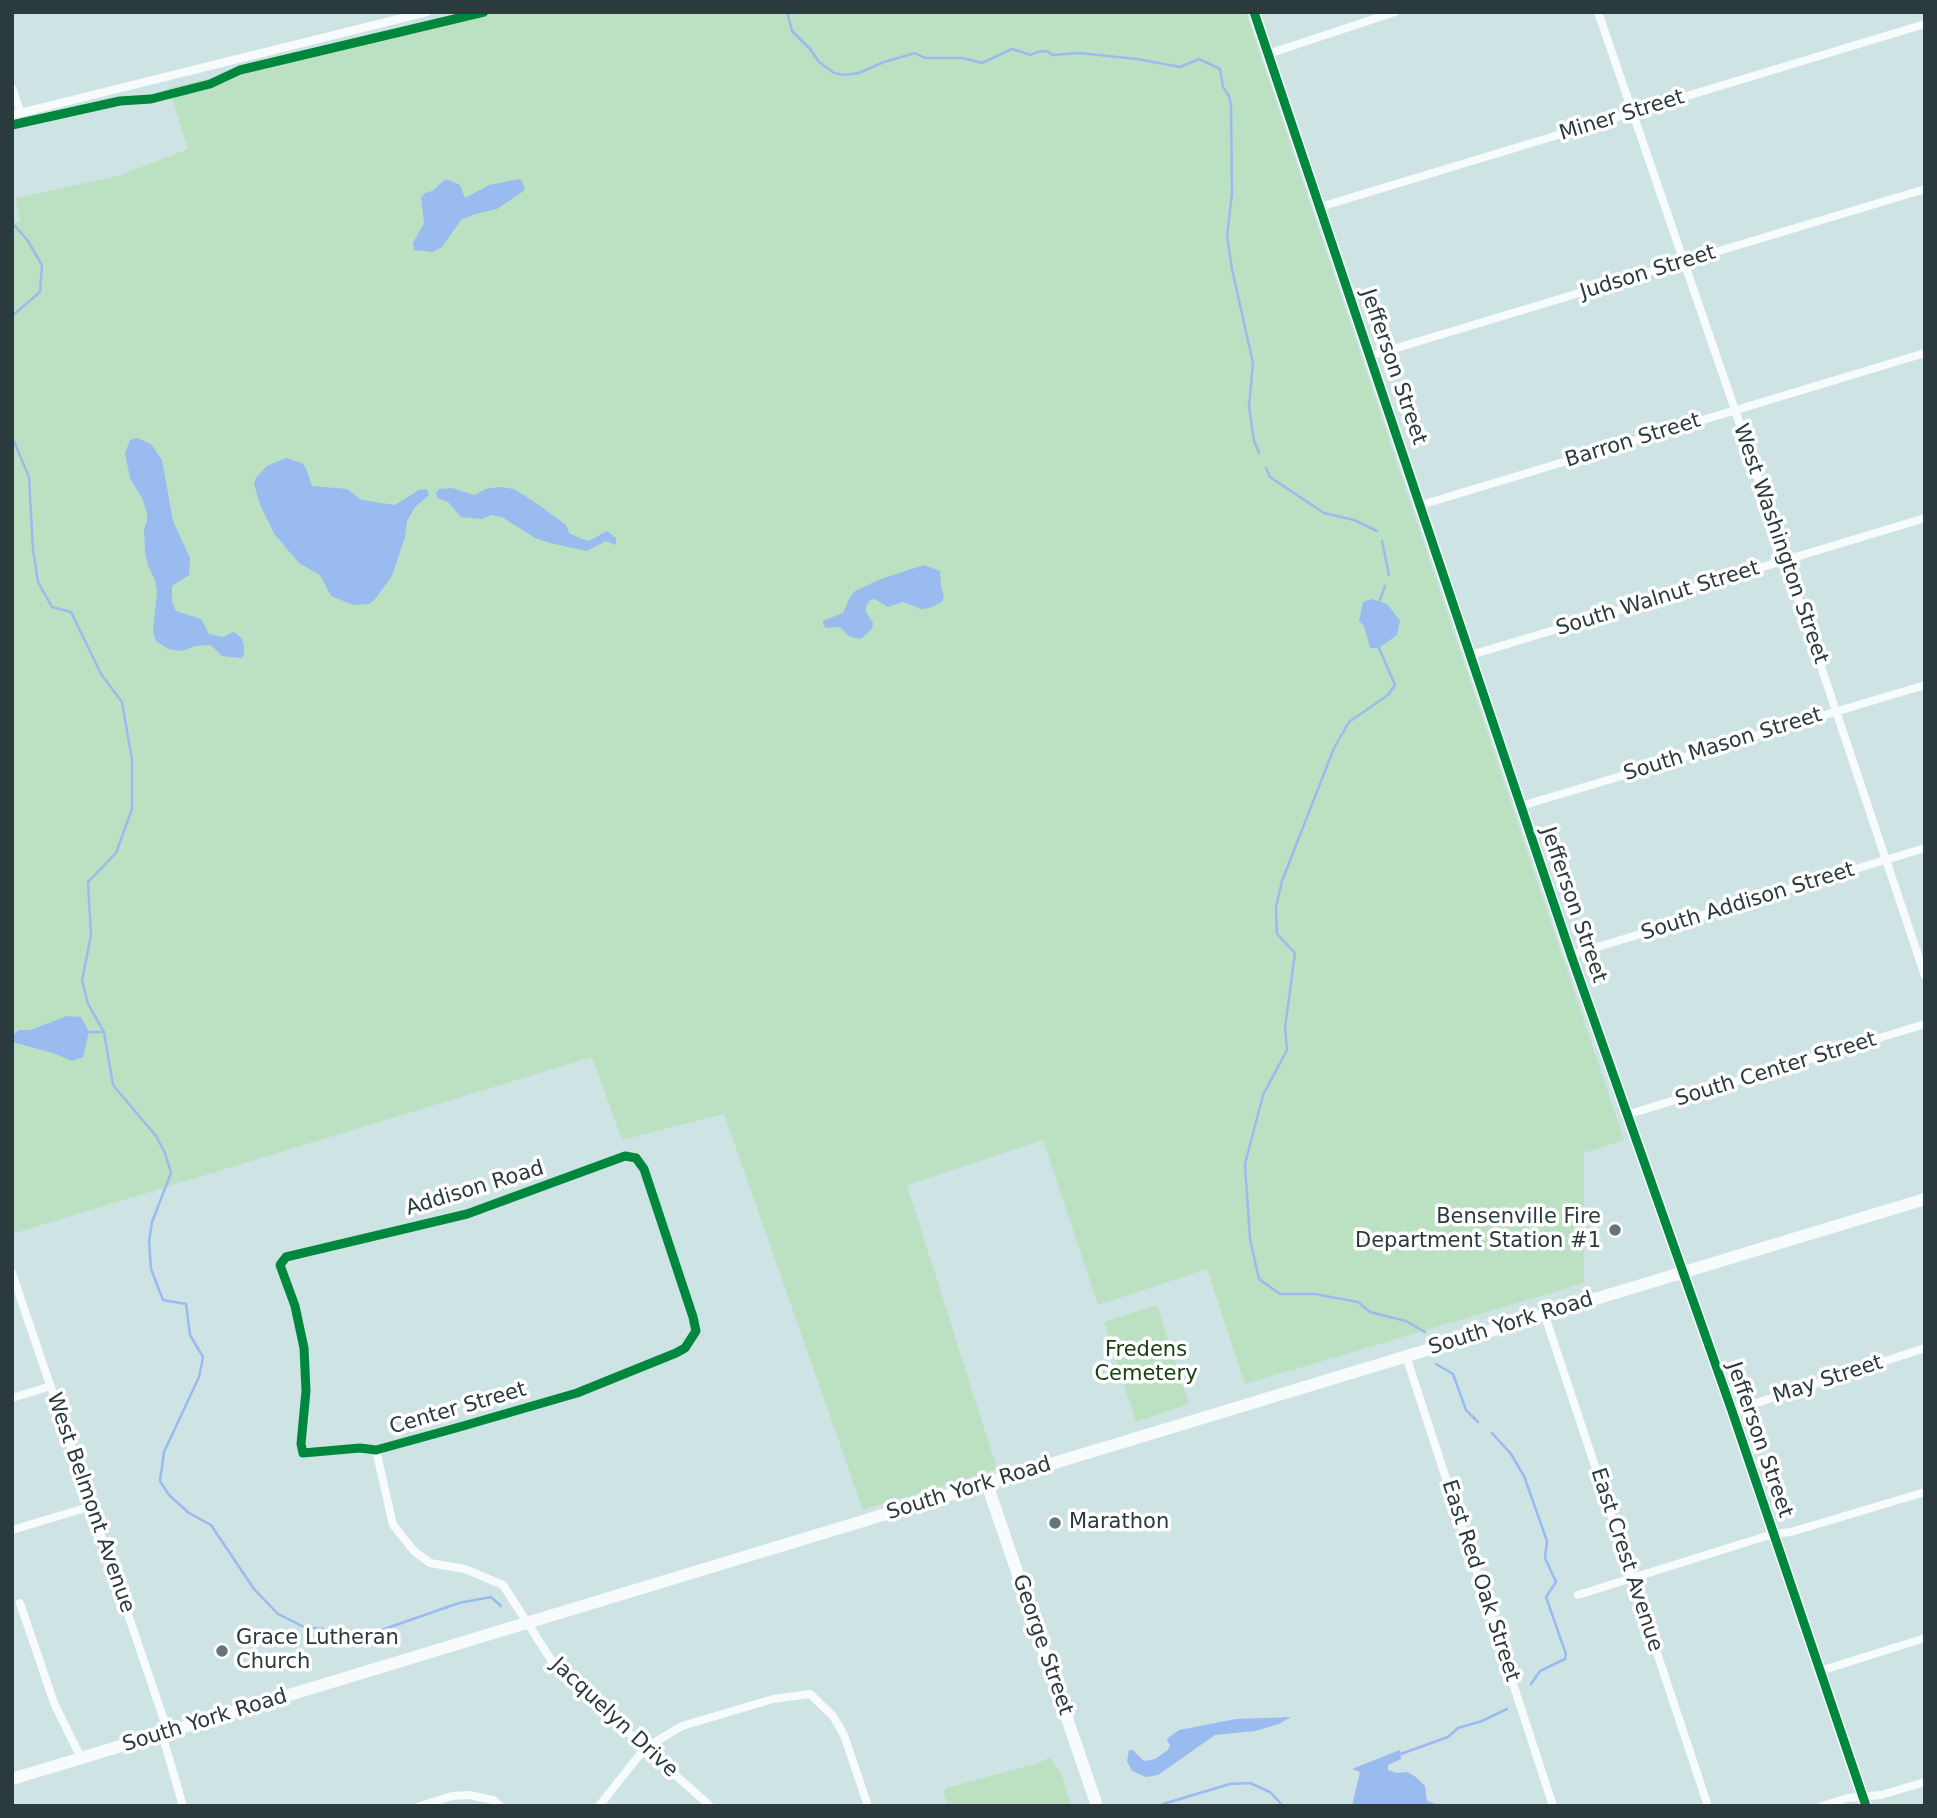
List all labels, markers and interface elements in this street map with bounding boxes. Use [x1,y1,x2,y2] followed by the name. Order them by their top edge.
[1556,85,1688,147] street label: Miner Street
[1577,240,1719,306] street label: Judson Street
[1355,286,1431,448] street label: Jefferson Street
[1562,408,1704,474] street label: Barron Street
[1727,421,1833,667] street label: West Washington Street
[1553,556,1763,642] street label: South Walnut Street
[1621,703,1825,787] street label: South Mason Street
[1535,824,1611,986] street label: Jefferson Street
[1638,858,1858,946] street label: South Addison Street
[1672,1027,1880,1113] street label: South Center Street
[403,1156,547,1222] street label: Addison Road
[1355,1205,1601,1255] place label: Bensenville Fire Department Station #1
[1607,1222,1623,1238] marker: Bensenville Fire Department Station #1
[1426,1287,1596,1361] street label: South York Road
[1094,1338,1198,1388] park label: Fredens Cemetery
[1770,1350,1886,1410] street label: May Street
[1721,1359,1797,1521] street label: Jefferson Street
[387,1377,529,1441] street label: Center Street
[40,1390,140,1616] street label: West Belmont Avenue
[884,1452,1054,1526] street label: South York Road
[1584,1465,1668,1655] street label: East Crest Avenue
[1435,1477,1525,1685] street label: East Red Oak Street
[1069,1510,1169,1536] place label: Marathon
[1047,1515,1063,1531] marker: Marathon
[1006,1571,1078,1719] street label: George Street
[236,1626,399,1676] place label: Grace Lutheran Church
[214,1643,230,1659] marker: Grace Lutheran Church
[545,1653,683,1783] street label: Jacquelyn Drive
[120,1684,290,1758] street label: South York Road

